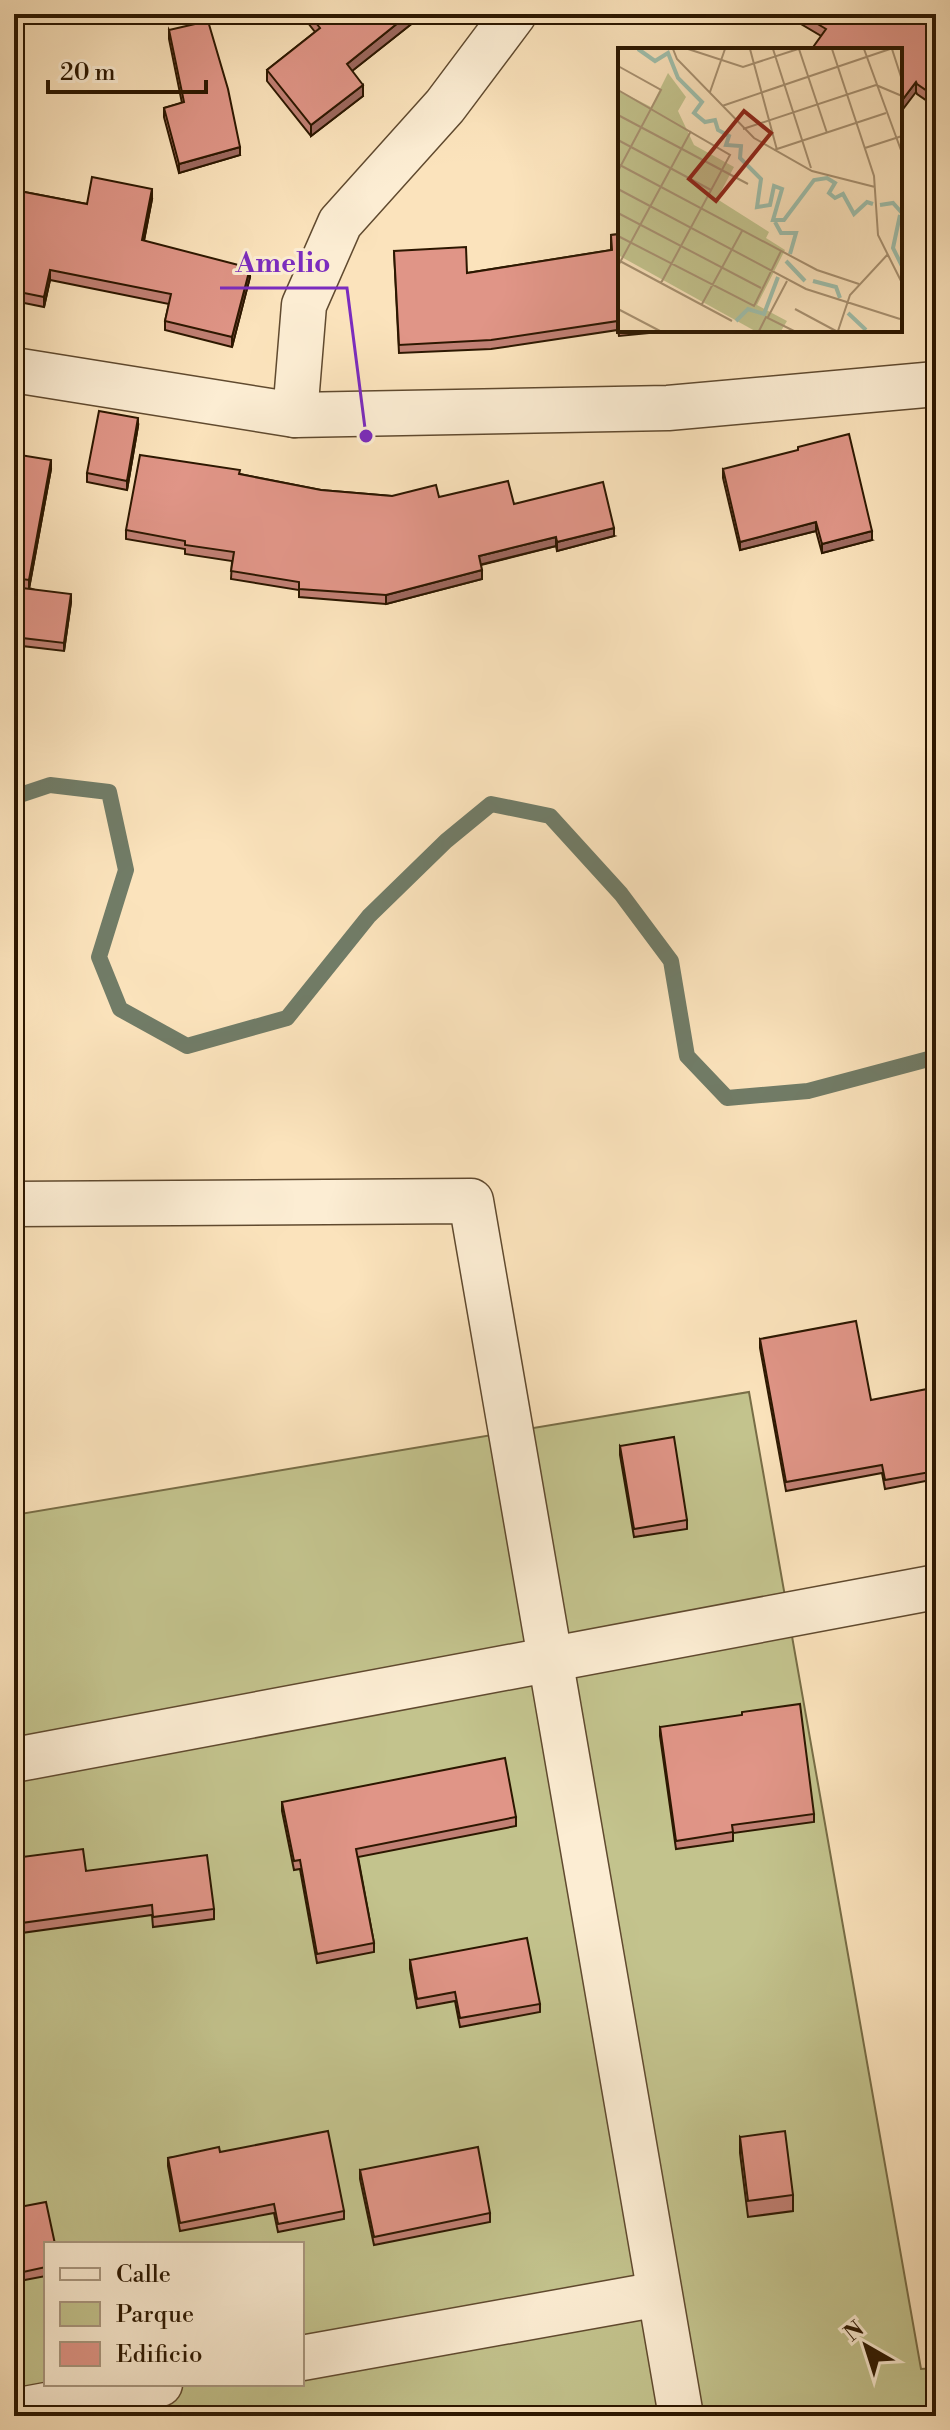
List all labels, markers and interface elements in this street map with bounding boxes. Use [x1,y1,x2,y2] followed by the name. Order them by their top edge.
[48,44,206,94] scale bar
[618,48,902,332] inset map
[60,58,116,88] text: 20 m
[220,236,347,288] callout: Amelio
[234,246,331,281] text: Amelio
[44,2242,304,2386] legend
[116,2260,171,2290] text: Calle
[116,2300,194,2330] text: Parque
[826,2306,906,2386] north arrow
[839,2315,870,2348] text: N
[116,2340,202,2370] text: Edificio

